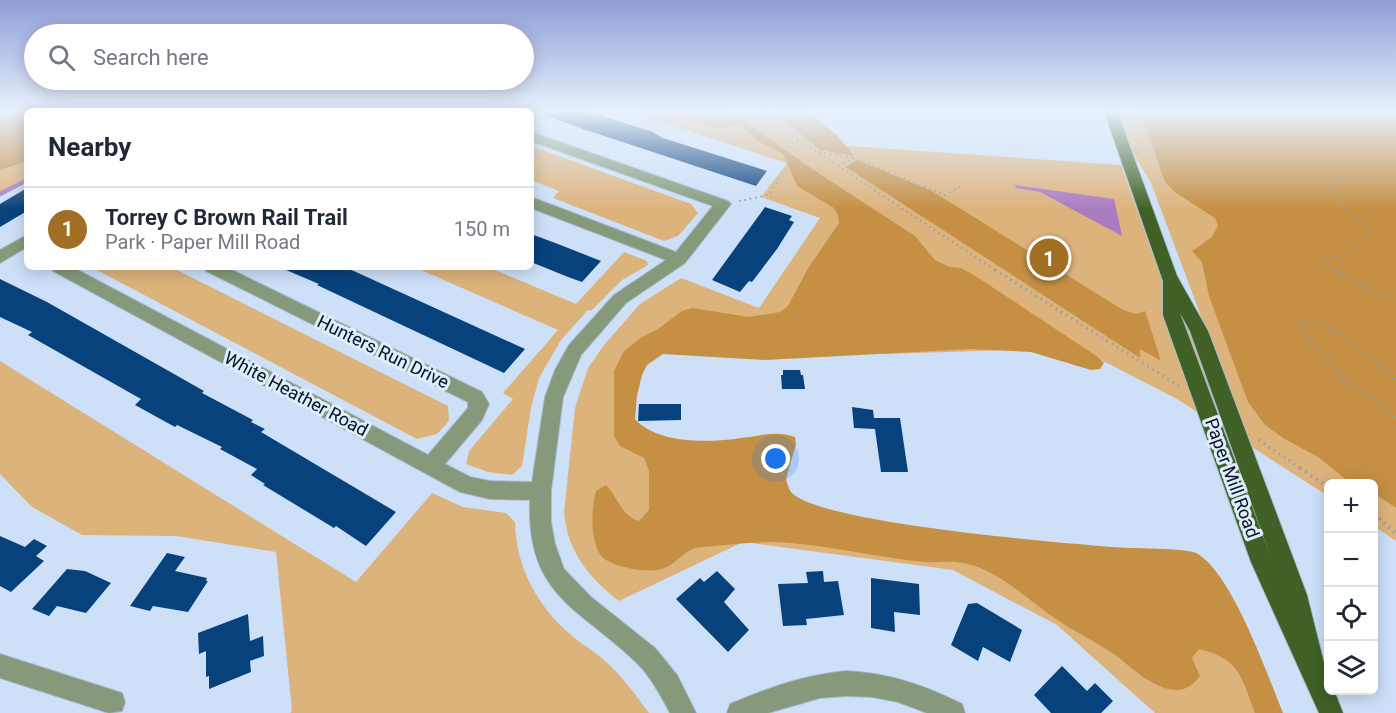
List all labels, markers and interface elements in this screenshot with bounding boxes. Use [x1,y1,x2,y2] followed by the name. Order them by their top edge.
[24,24,534,90] search box
[45,41,78,74] icon: search
[93,45,209,70] text: Search here
[48,132,131,162] text: Nearby
[105,205,348,230] text: Torrey C Brown Rail Trail
[62,217,73,241] text: 1
[454,217,510,241] text: 150 m
[105,230,300,254] text: Park · Paper Mill Road
[1030,236,1068,280] pin: 1
[314,311,452,393] street label: Hunters Run Drive
[221,347,372,440] street label: White Heather Road
[1201,415,1264,541] street label: Paper Mill Road
[761,444,790,473] your location
[1324,479,1378,695] map controls
[1324,479,1378,533] button: +
[1324,533,1378,587] button: −
[1324,587,1378,641] button: locate
[1324,641,1378,695] button: layers

